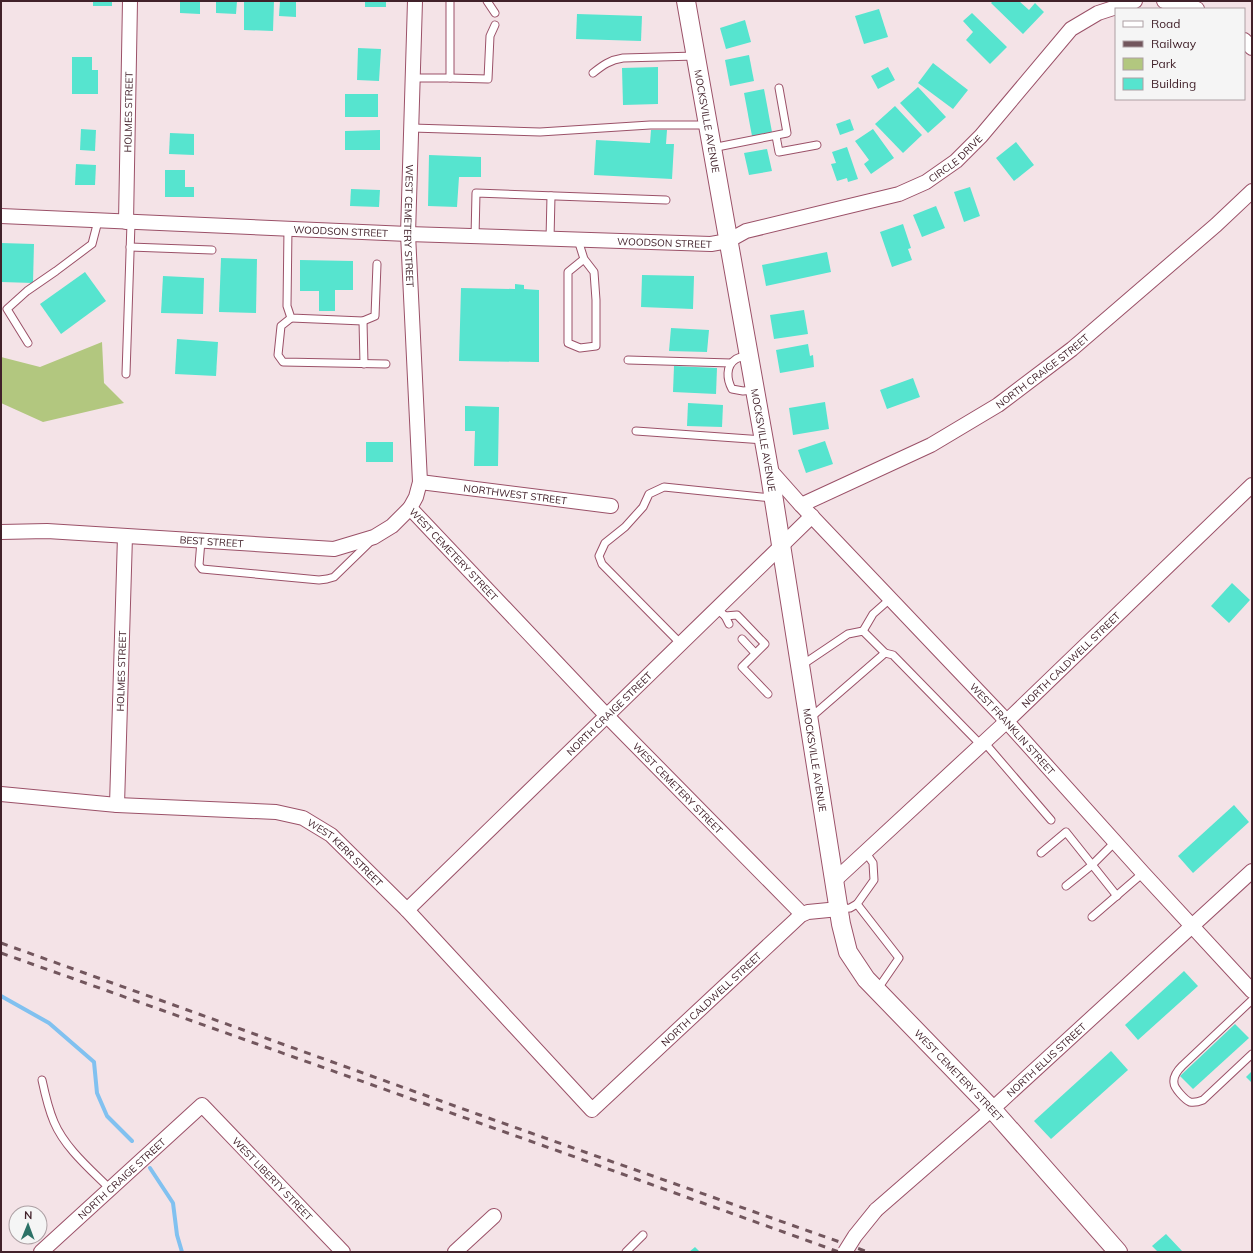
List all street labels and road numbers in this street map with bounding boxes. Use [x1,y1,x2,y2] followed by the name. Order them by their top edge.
[691,69,722,174] street label: MOCKSVILLE AVENUE
[121,71,136,153] street label: HOLMES STREET
[926,132,985,185] street label: CIRCLE DRIVE
[401,164,417,288] street label: WEST CEMETERY STREET
[293,223,388,240] street label: WOODSON STREET
[617,235,712,251] street label: WOODSON STREET
[993,331,1092,411] street label: NORTH CRAIGE STREET
[748,388,779,493] street label: MOCKSVILLE AVENUE
[463,482,568,507] street label: NORTHWEST STREET
[406,505,500,604] street label: WEST CEMETERY STREET
[179,533,244,550] street label: BEST STREET
[1019,609,1123,711] street label: NORTH CALDWELL STREET
[114,630,129,712] street label: HOLMES STREET
[564,669,655,758] street label: NORTH CRAIGE STREET
[967,680,1058,778] street label: WEST FRANKLIN STREET
[800,707,829,813] street label: MOCKSVILLE AVENUE
[630,740,725,837] street label: WEST CEMETERY STREET
[305,816,385,889] street label: WEST KERR STREET
[658,949,764,1049] street label: NORTH CALDWELL STREET
[1004,1020,1089,1100] street label: NORTH ELLIS STREET
[911,1027,1006,1124] street label: WEST CEMETERY STREET
[229,1134,315,1223] street label: WEST LIBERTY STREET
[75,1135,168,1222] street label: NORTH CRAIGE STREET

